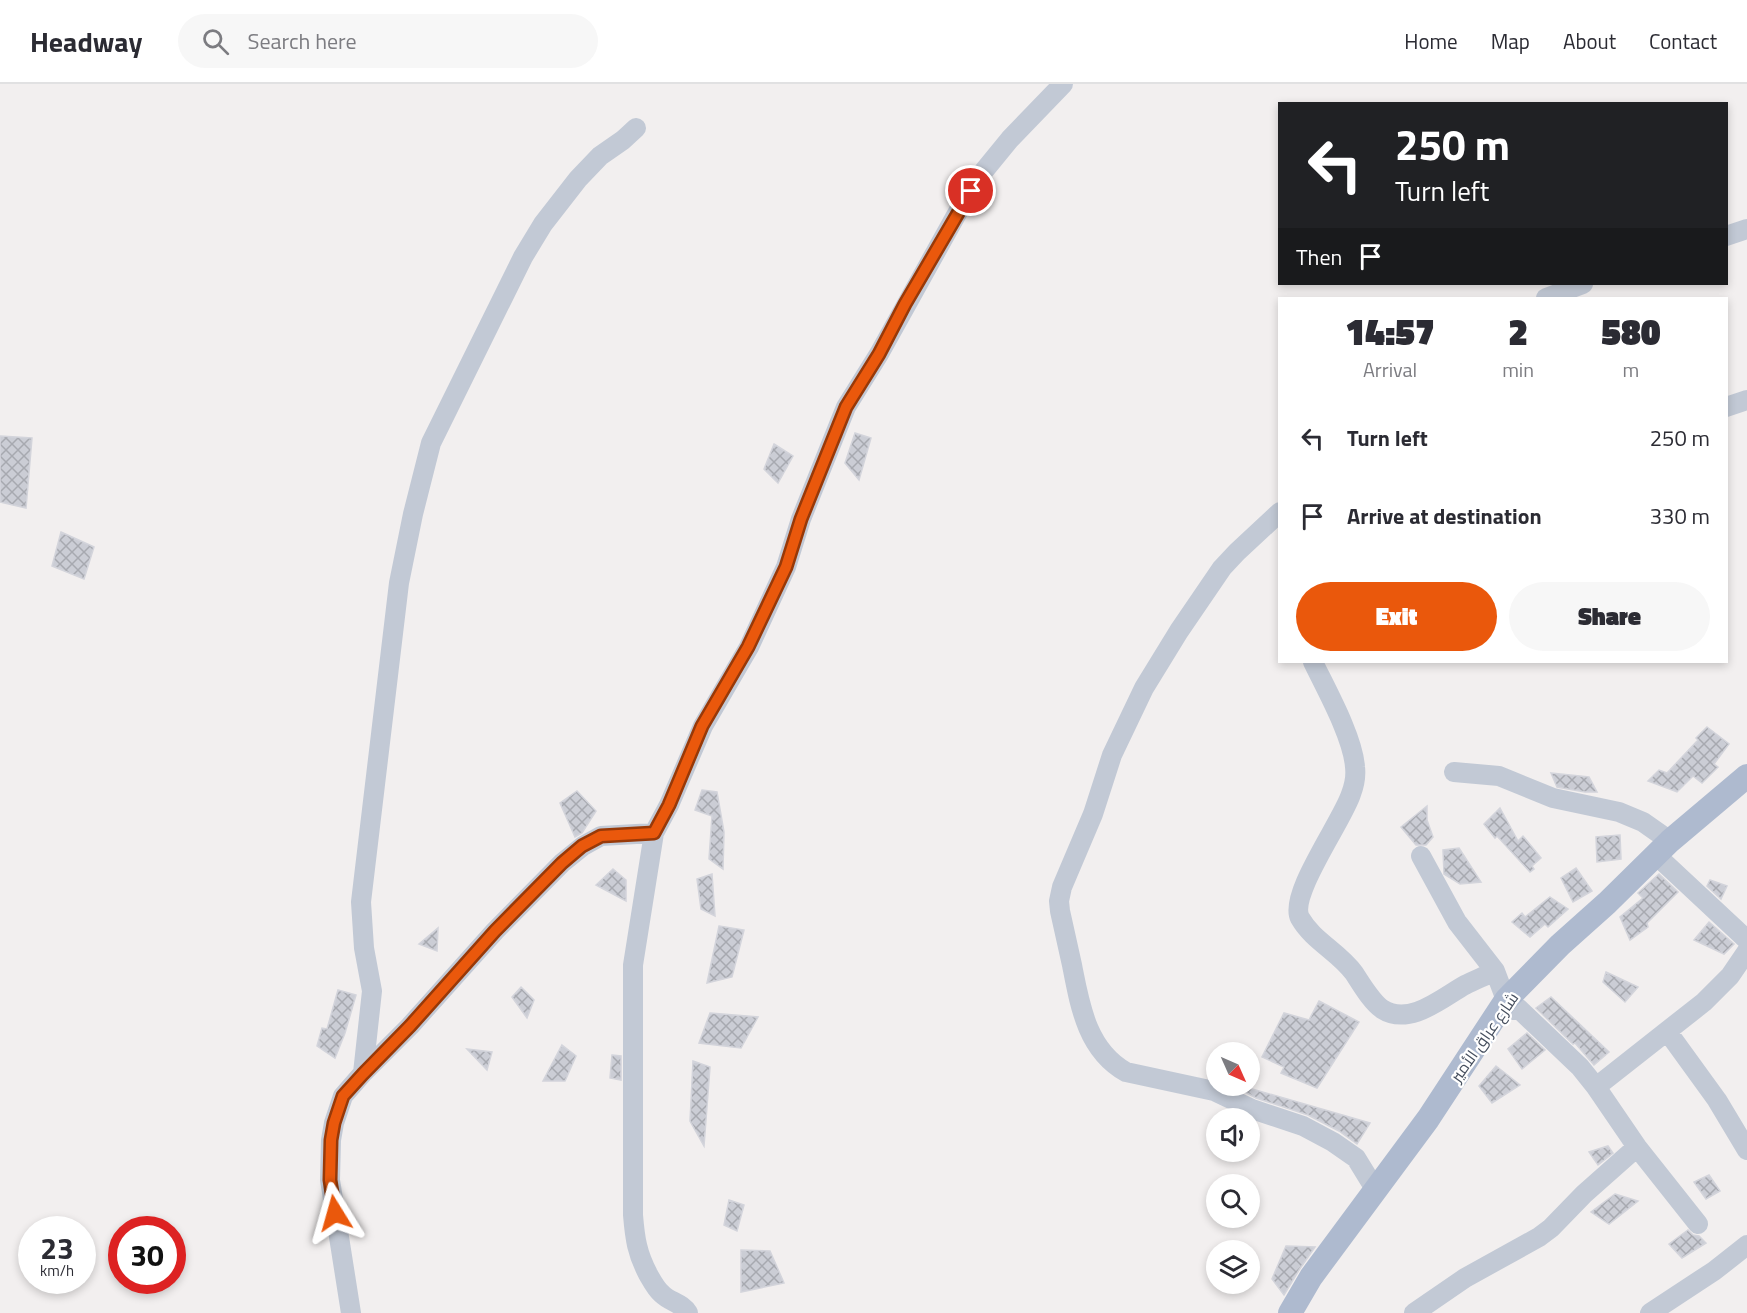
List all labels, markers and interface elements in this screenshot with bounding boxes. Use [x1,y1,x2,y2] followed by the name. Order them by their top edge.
[178,14,598,68] search box
[30,20,142,63] text: Headway
[247,24,357,58] text: Search here
[199,25,232,58] icon: search
[1404,25,1458,57] text: Home
[1491,25,1530,57] text: Map
[1563,25,1616,57] text: About
[1649,25,1717,57] text: Contact
[1395,112,1510,176] text: 250 m
[1296,126,1374,204] icon: left
[945,165,996,216] pin
[1395,170,1489,211] text: Turn left
[954,174,987,207] icon: arrive
[1296,240,1342,274] text: Then
[1354,240,1387,273] icon: arrive
[1345,304,1435,359] text: 14:57
[1508,304,1528,359] text: 2
[1601,304,1661,359] text: 580
[1363,354,1417,385] text: Arrival
[1502,354,1534,385] text: min
[1623,354,1639,385] text: m
[1347,421,1428,455] text: Turn left
[1650,421,1710,455] text: 250 m
[1296,422,1329,455] icon: left
[1347,499,1542,533] text: Arrive at destination
[1650,499,1710,533] text: 330 m
[1296,500,1329,533] icon: arrive
[1296,582,1497,651] button: Exit
[1509,582,1710,651] button: Share
[1444,987,1524,1088] street label: شارع عراق الأمير
[1206,1042,1260,1096] north arrow
[1206,1042,1260,1294] map controls
[1206,1108,1260,1162] button: sound
[1206,1174,1260,1228] button: search
[303,1181,367,1245] position arrow
[108,1216,186,1294] speed limit sign: 30
[40,1225,74,1271] text: 23
[1206,1240,1260,1294] button: layers
[40,1259,74,1282] text: km/h

